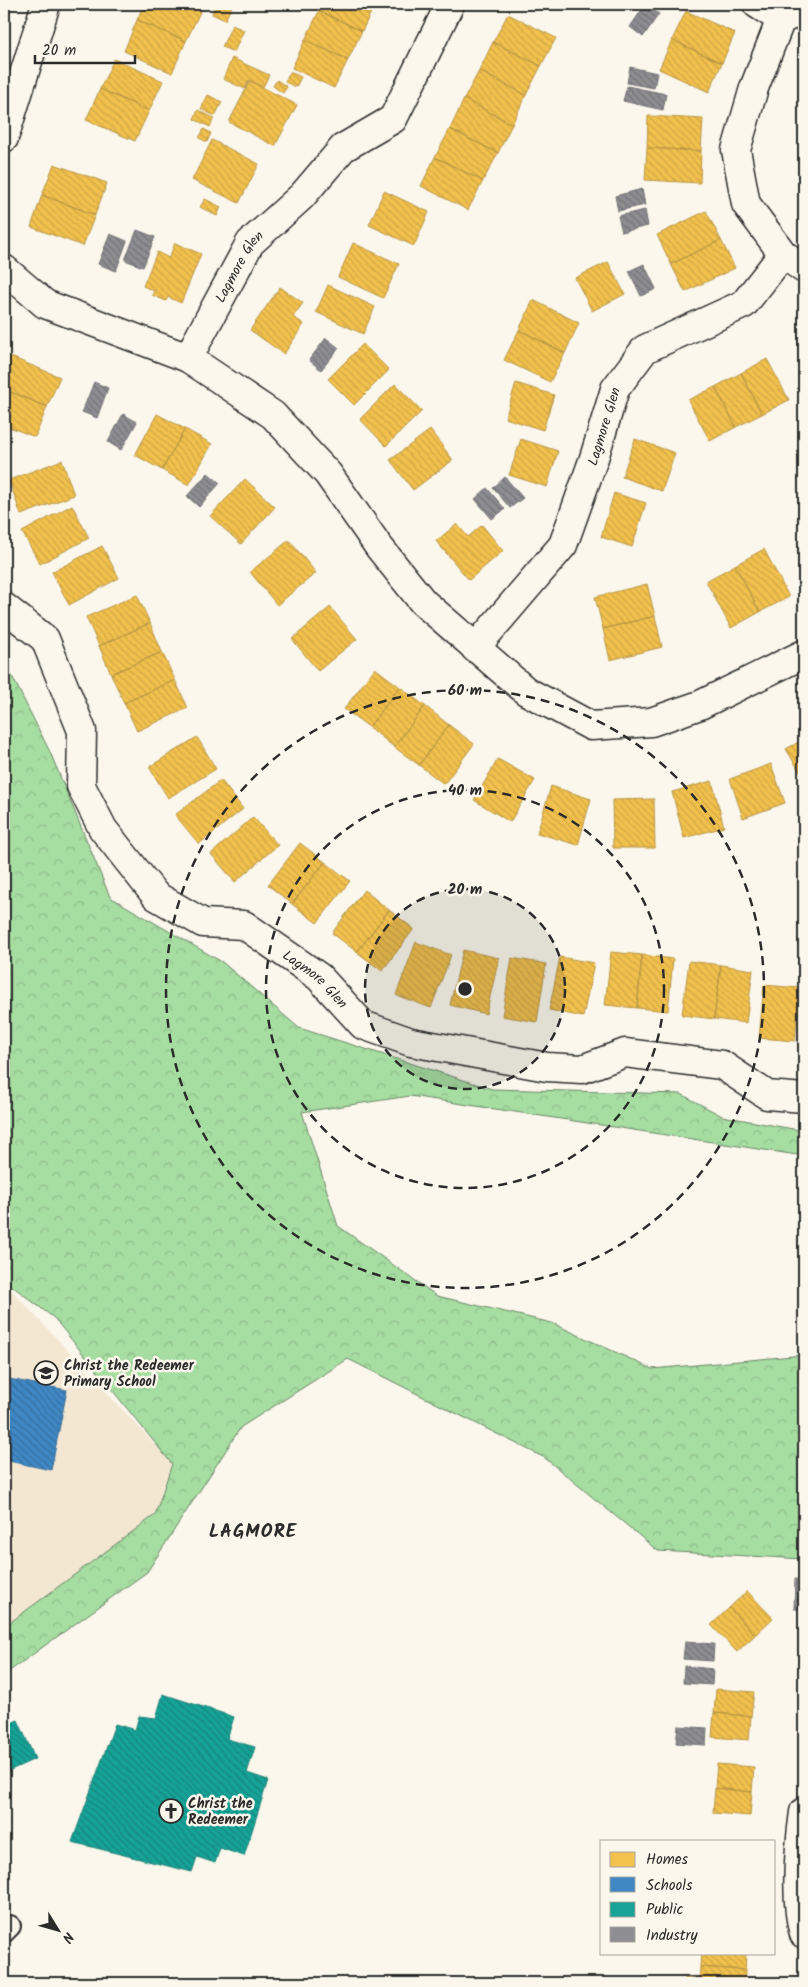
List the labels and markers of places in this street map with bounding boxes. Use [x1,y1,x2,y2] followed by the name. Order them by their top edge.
[456,980,474,998] centre of rings
[64,1355,195,1393] place label: Christ the Redeemer Primary School
[33,1360,59,1386] school or university icon: Christ the Redeemer Primary School
[188,1793,253,1831] place label: Christ the Redeemer
[158,1798,184,1824] church icon: Christ the Redeemer

